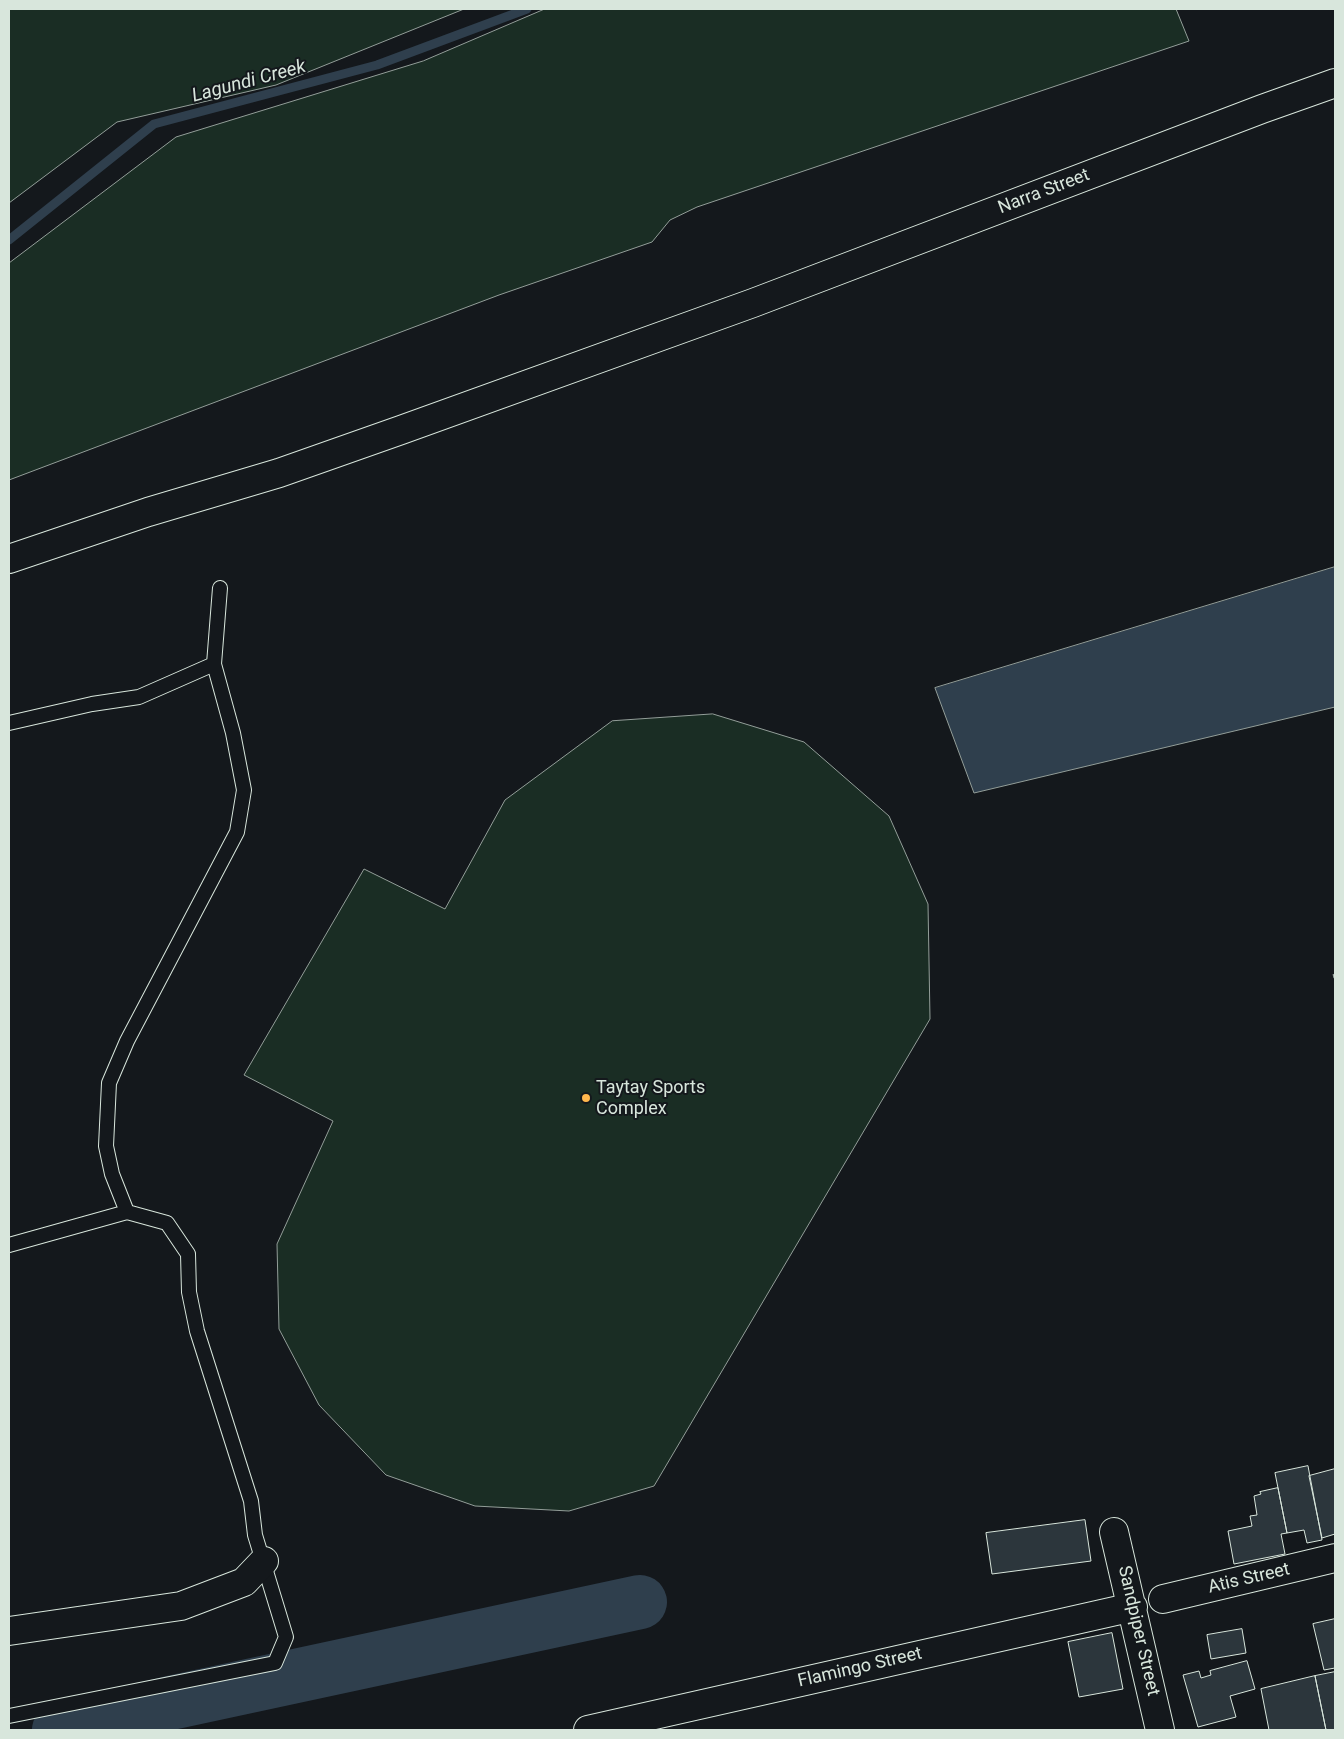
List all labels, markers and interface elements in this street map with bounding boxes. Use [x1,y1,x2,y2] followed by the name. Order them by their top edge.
[189,56,309,108] water label: Lagundi Creek
[995,165,1093,219] street label: Narra Street
[596,1077,705,1120] place label: Taytay Sports Complex
[580,1092,592,1104] marker: Taytay Sports Complex
[1206,1559,1292,1599] street label: Atis Street
[1113,1564,1163,1698] street label: Sandpiper Street
[796,1643,924,1693] street label: Flamingo Street

